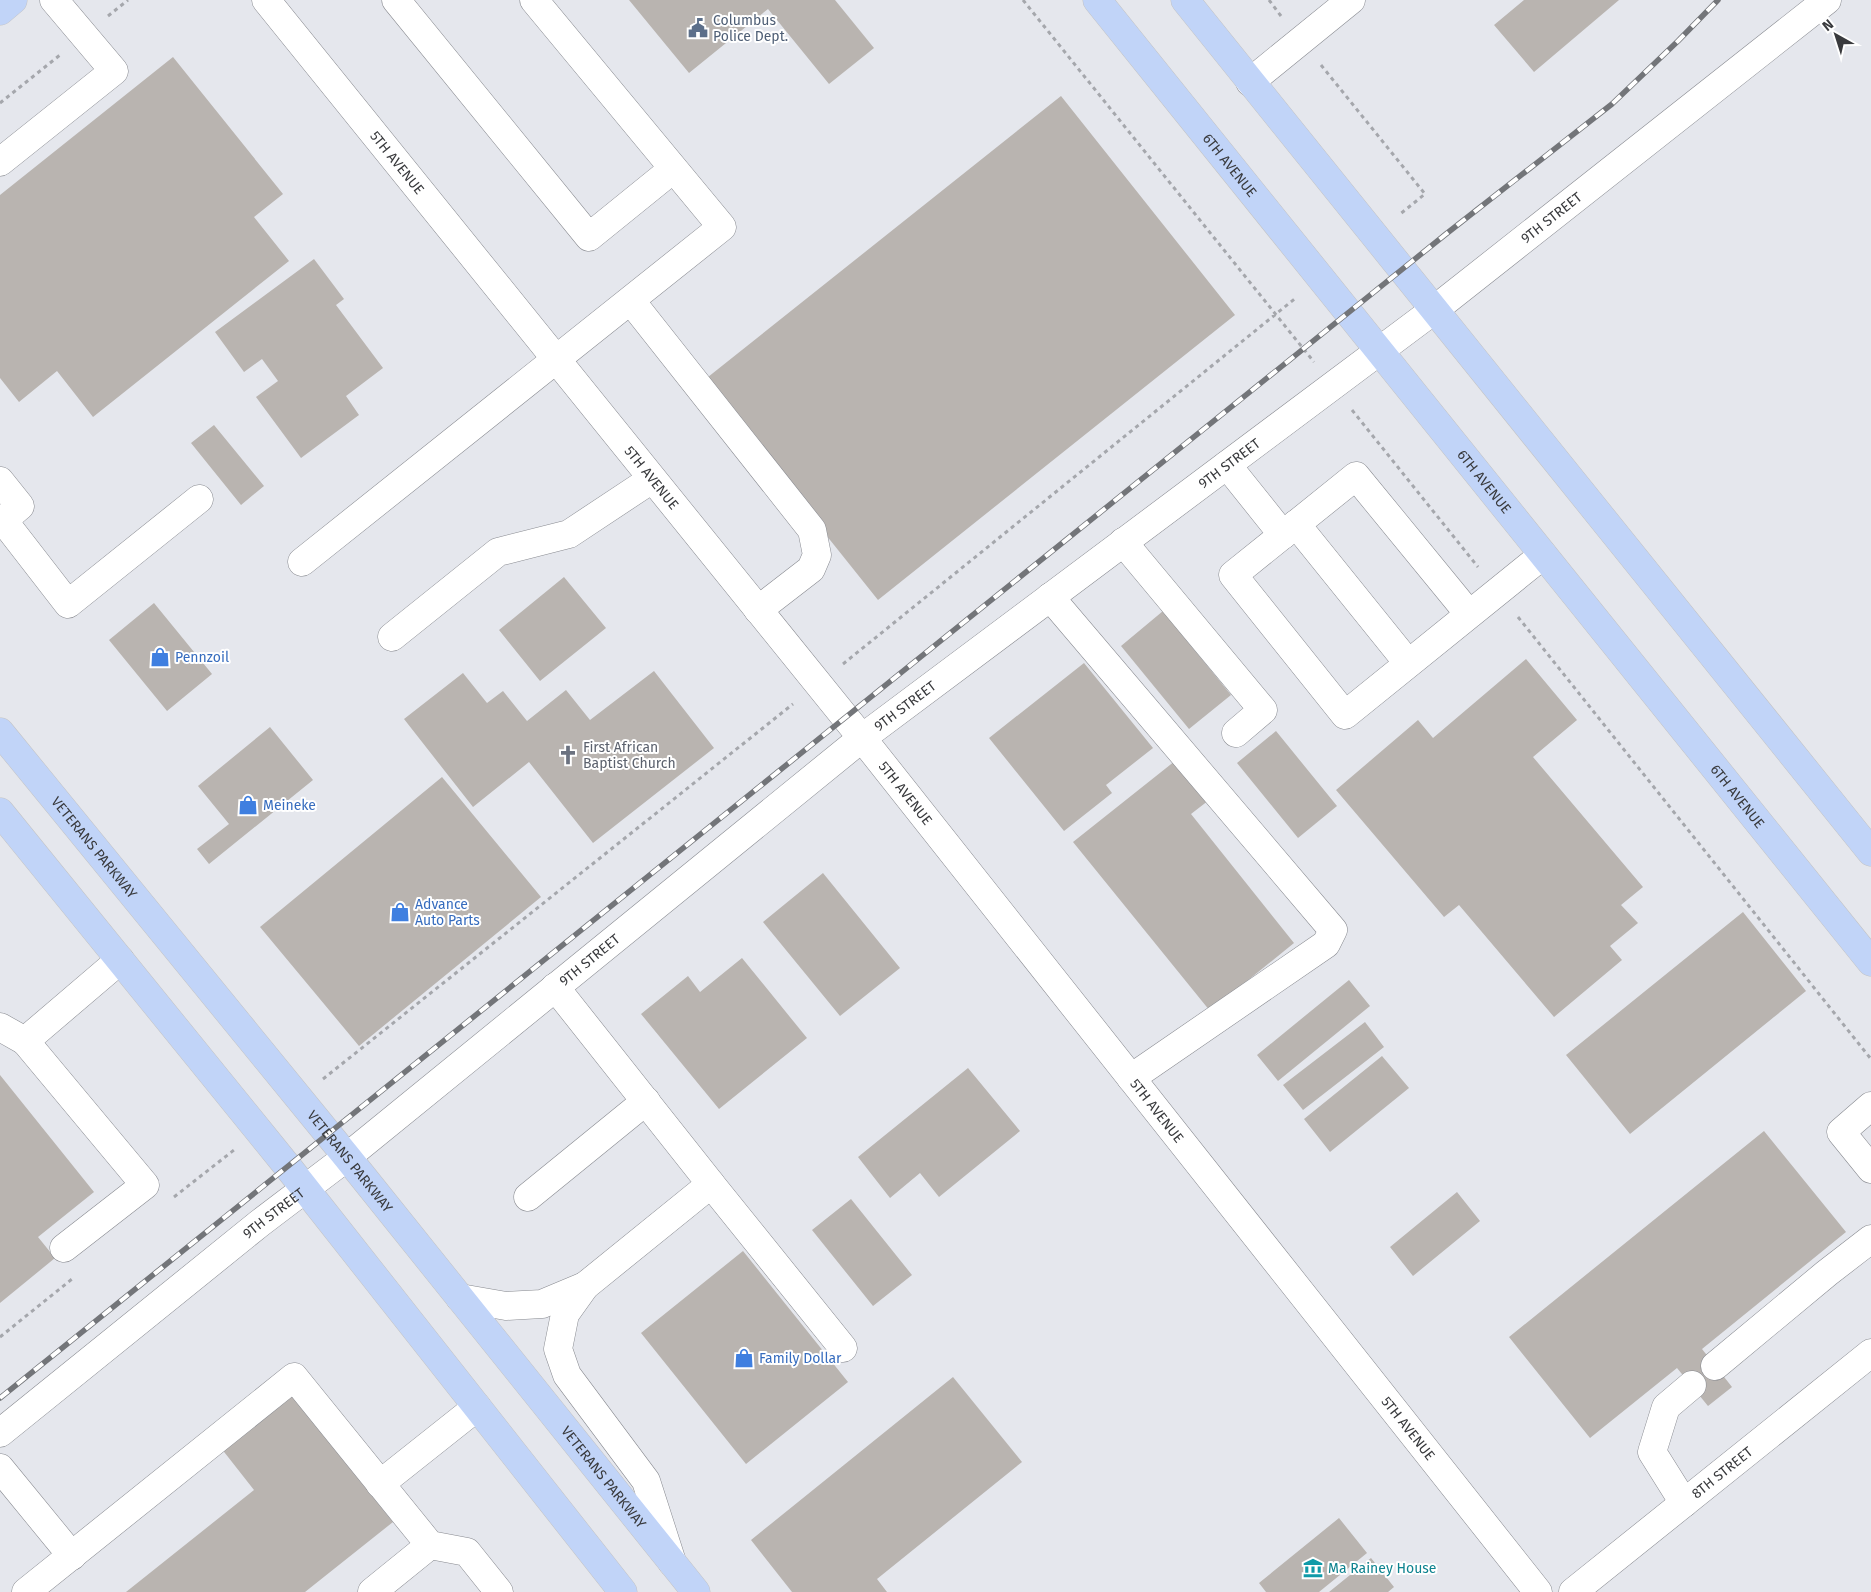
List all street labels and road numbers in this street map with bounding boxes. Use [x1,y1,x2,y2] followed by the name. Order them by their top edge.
[366,128,428,198] street label: 5TH AVENUE
[1199,130,1260,201] street label: 6TH AVENUE
[1518,188,1586,247] street label: 9TH STREET
[1195,435,1264,492] street label: 9TH STREET
[621,443,682,513] street label: 5TH AVENUE
[1453,447,1515,517] street label: 6TH AVENUE
[871,677,940,735] street label: 9TH STREET
[875,758,936,829] street label: 5TH AVENUE
[1707,761,1768,832] street label: 6TH AVENUE
[47,793,141,902] street label: VETERANS PARKWAY
[556,930,624,990] street label: 9TH STREET
[1126,1076,1187,1146] street label: 5TH AVENUE
[304,1107,396,1216] street label: VETERANS PARKWAY
[240,1184,308,1242] street label: 9TH STREET
[1378,1393,1438,1464] street label: 5TH AVENUE
[557,1423,650,1532] street label: VETERANS PARKWAY
[1688,1443,1757,1502] street label: 8TH STREET

